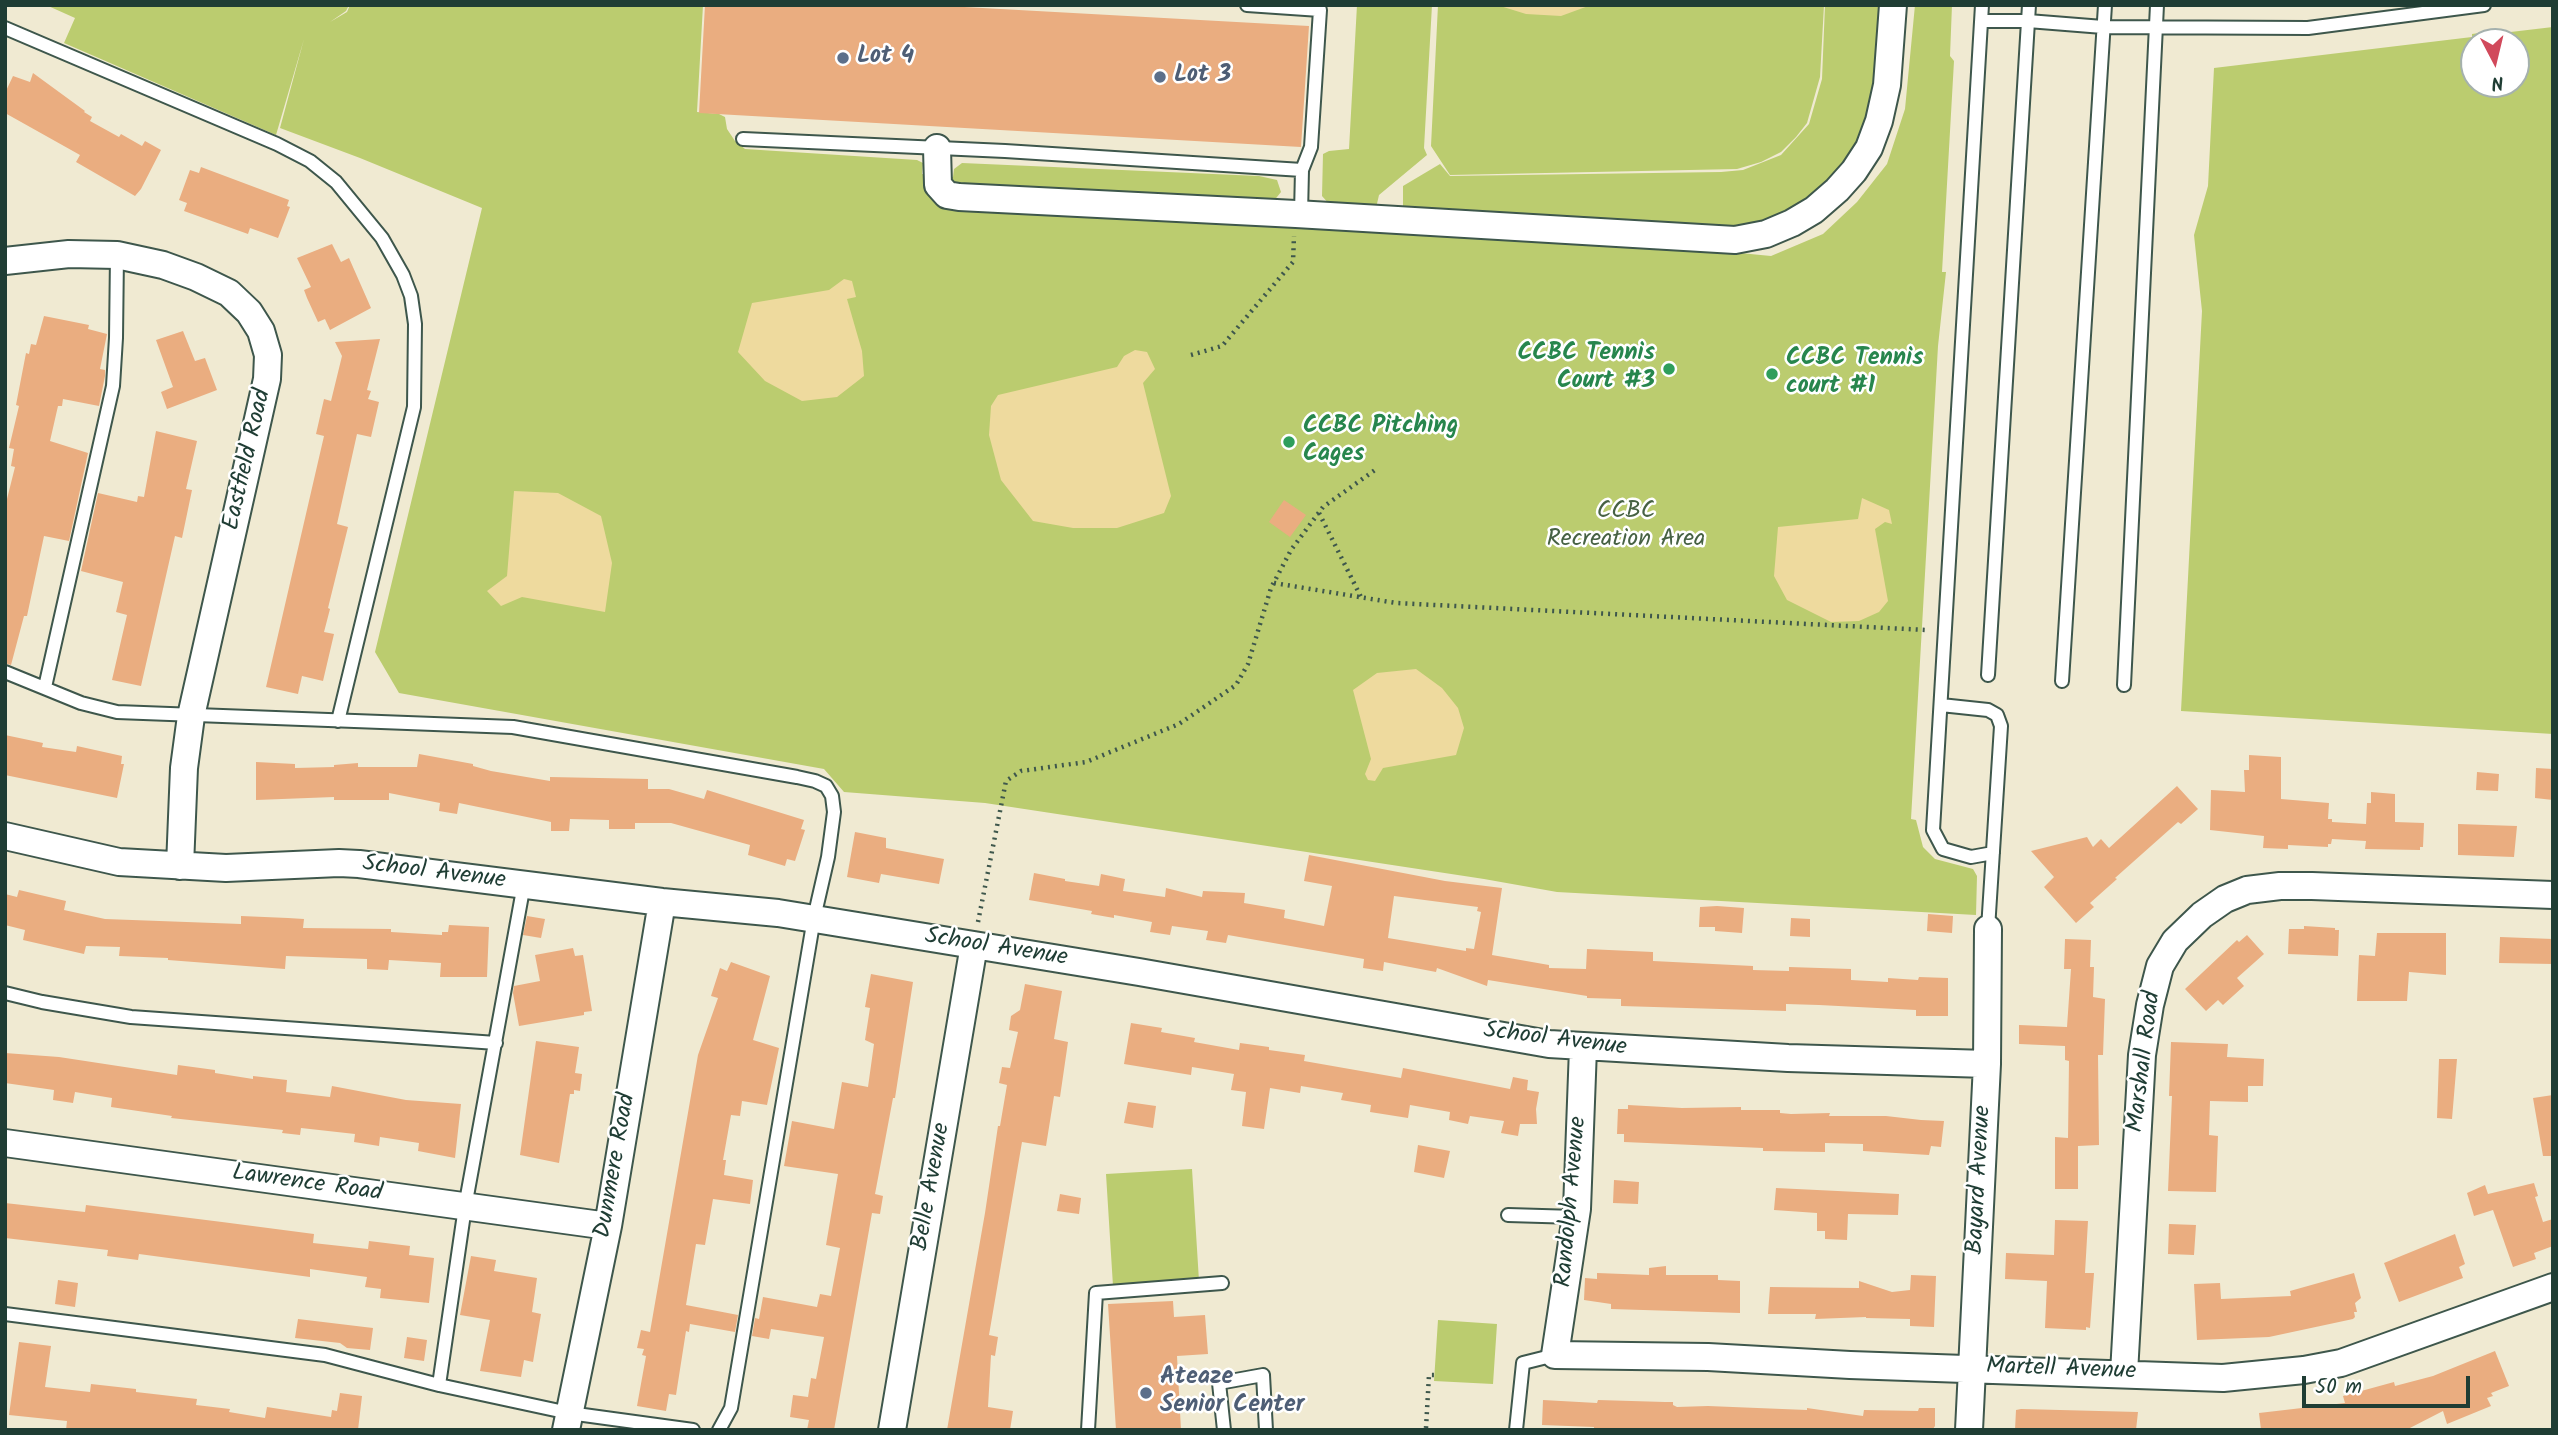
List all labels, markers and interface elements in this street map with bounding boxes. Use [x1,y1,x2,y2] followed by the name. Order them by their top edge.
[2460,28,2530,98] north arrow
[857,44,914,72] place label: Lot 4
[835,50,851,66] marker: Lot 4
[1174,63,1231,91] place label: Lot 3
[2490,66,2505,97] text: N
[1152,69,1168,85] marker: Lot 3
[1518,341,1655,397] place label: CCBC Tennis Court #3
[1786,346,1923,402] place label: CCBC Tennis court #1
[1661,361,1677,377] marker: CCBC Tennis Court #3
[1764,366,1780,382] marker: CCBC Tennis court #1
[219,387,279,533] street label: Eastfield Road
[1303,414,1458,470] place label: CCBC Pitching Cages
[1281,434,1297,450] marker: CCBC Pitching Cages
[1547,499,1705,555] park label: CCBC Recreation Area
[361,851,507,897] street label: School Avenue
[923,923,1069,975] street label: School Avenue
[2123,990,2169,1134] street label: Marshall Road
[1482,1018,1628,1064] street label: School Avenue
[590,1092,644,1240] street label: Dunmere Road
[1963,1105,1999,1255] street label: Bayard Avenue
[1551,1115,1595,1289] street label: Randolph Avenue
[908,1121,958,1253] street label: Belle Avenue
[230,1160,384,1210] street label: Lawrence Road
[1985,1354,2137,1388] street label: Martell Avenue
[2306,1362,2474,1406] scale bar
[1160,1365,1304,1421] place label: Ateaze Senior Center
[2315,1371,2362,1404] text: 50 m
[1138,1385,1154,1401] marker: Ateaze Senior Center

